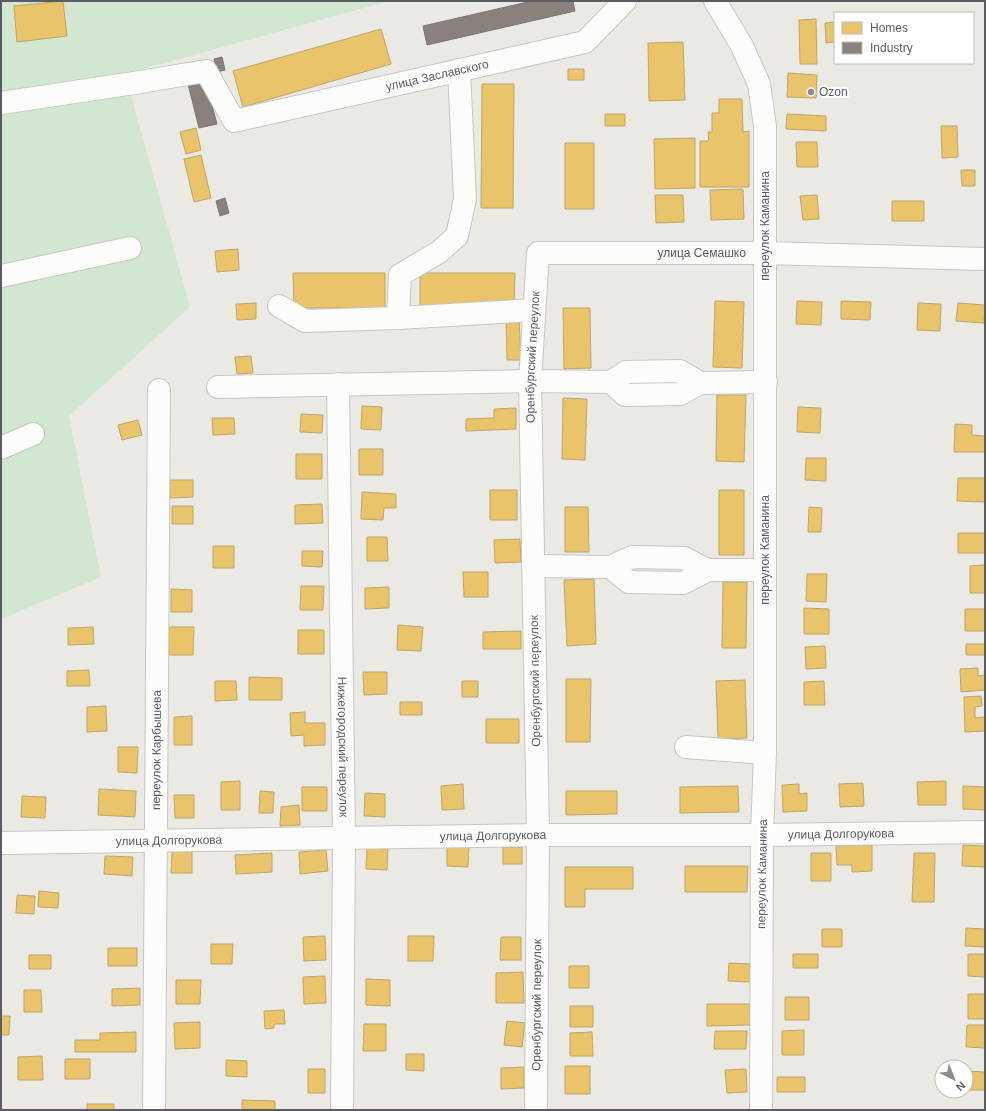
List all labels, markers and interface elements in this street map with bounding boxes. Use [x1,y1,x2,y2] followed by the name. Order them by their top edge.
[834,12,974,64] legend
[870,21,908,35] text: Homes
[870,41,913,55] text: Industry
[384,57,490,94] street label: улица Заславского
[819,85,848,99] place label: Ozon
[806,87,816,97] marker: Ozon
[758,171,772,281] street label: переулок Каманина
[657,246,746,260] street label: улица Семашко
[523,290,543,423] street label: Оренбургский переулок
[758,495,772,605] street label: переулок Каманина
[527,614,543,747] street label: Оренбургский переулок
[335,677,351,818] street label: Нижегородский переулок
[149,690,164,810] street label: переулок Карбышева
[754,819,770,929] street label: переулок Каманина
[788,826,895,842] street label: улица Долгорукова
[440,828,546,843] street label: улица Долгорукова
[116,833,223,848] street label: улица Долгорукова
[529,938,544,1071] street label: Оренбургский переулок
[934,1059,974,1099] north arrow
[954,1079,968,1093] text: N

